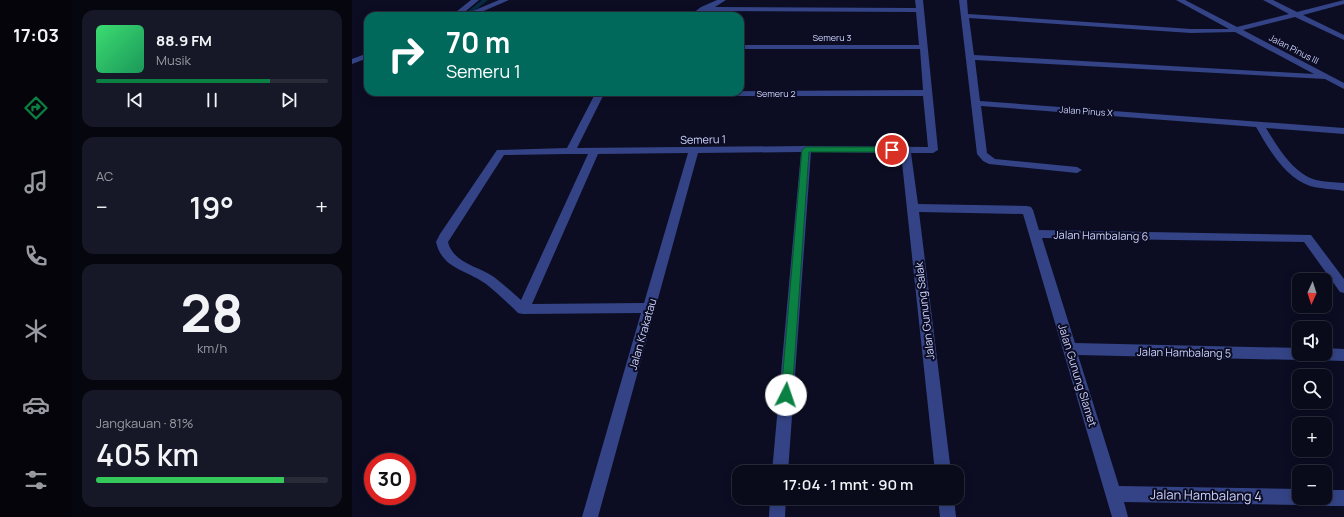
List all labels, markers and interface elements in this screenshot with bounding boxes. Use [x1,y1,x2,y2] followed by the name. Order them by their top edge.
[13,23,59,47] text: 17:03
[446,23,510,61] text: 70 m
[380,28,432,80] icon: right
[156,30,212,51] text: 88.9 FM
[813,31,851,44] street label: Semeru 3
[1267,31,1321,67] street label: Jalan Pinus III
[156,51,191,69] text: Musik
[446,59,521,83] text: Semeru 1
[756,87,796,100] street label: Semeru 2
[124,89,146,111] icon: previous
[201,89,223,111] icon: pause
[278,89,300,111] icon: next
[22,94,50,122] icon: directions
[1059,103,1114,119] street label: Jalan Pinus X
[680,131,726,147] street label: Semeru 1
[875,133,909,167] pin
[881,139,903,161] icon: arrive
[96,167,113,185] text: AC
[22,168,50,196] icon: music
[189,187,234,228] text: 19°
[96,192,108,222] text: −
[315,192,328,222] text: +
[1053,227,1149,243] street label: Jalan Hambalang 6
[22,242,50,270] icon: phone
[911,261,937,361] street label: Jalan Gunung Salak
[1292,273,1332,313] north arrow
[1292,273,1332,505] map controls
[181,277,243,348] text: 28
[625,297,659,371] street label: Jalan Krakatau
[22,317,50,345] icon: climate
[1292,321,1332,361] button: sound
[1055,322,1101,428] street label: Jalan Gunung Slamet
[197,339,227,357] text: km/h
[1137,344,1231,360] street label: Jalan Hambalang 5
[1292,369,1332,409] button: search
[765,374,807,416] position arrow
[22,391,50,419] icon: car
[96,414,193,432] text: Jangkauan · 81%
[1292,417,1332,457] button: +
[96,434,199,475] text: 405 km
[364,453,416,505] speed limit sign: 30
[1292,465,1332,505] button: −
[22,466,50,494] icon: filters
[783,474,913,495] text: 17:04 · 1 mnt · 90 m
[1150,485,1262,505] street label: Jalan Hambalang 4

